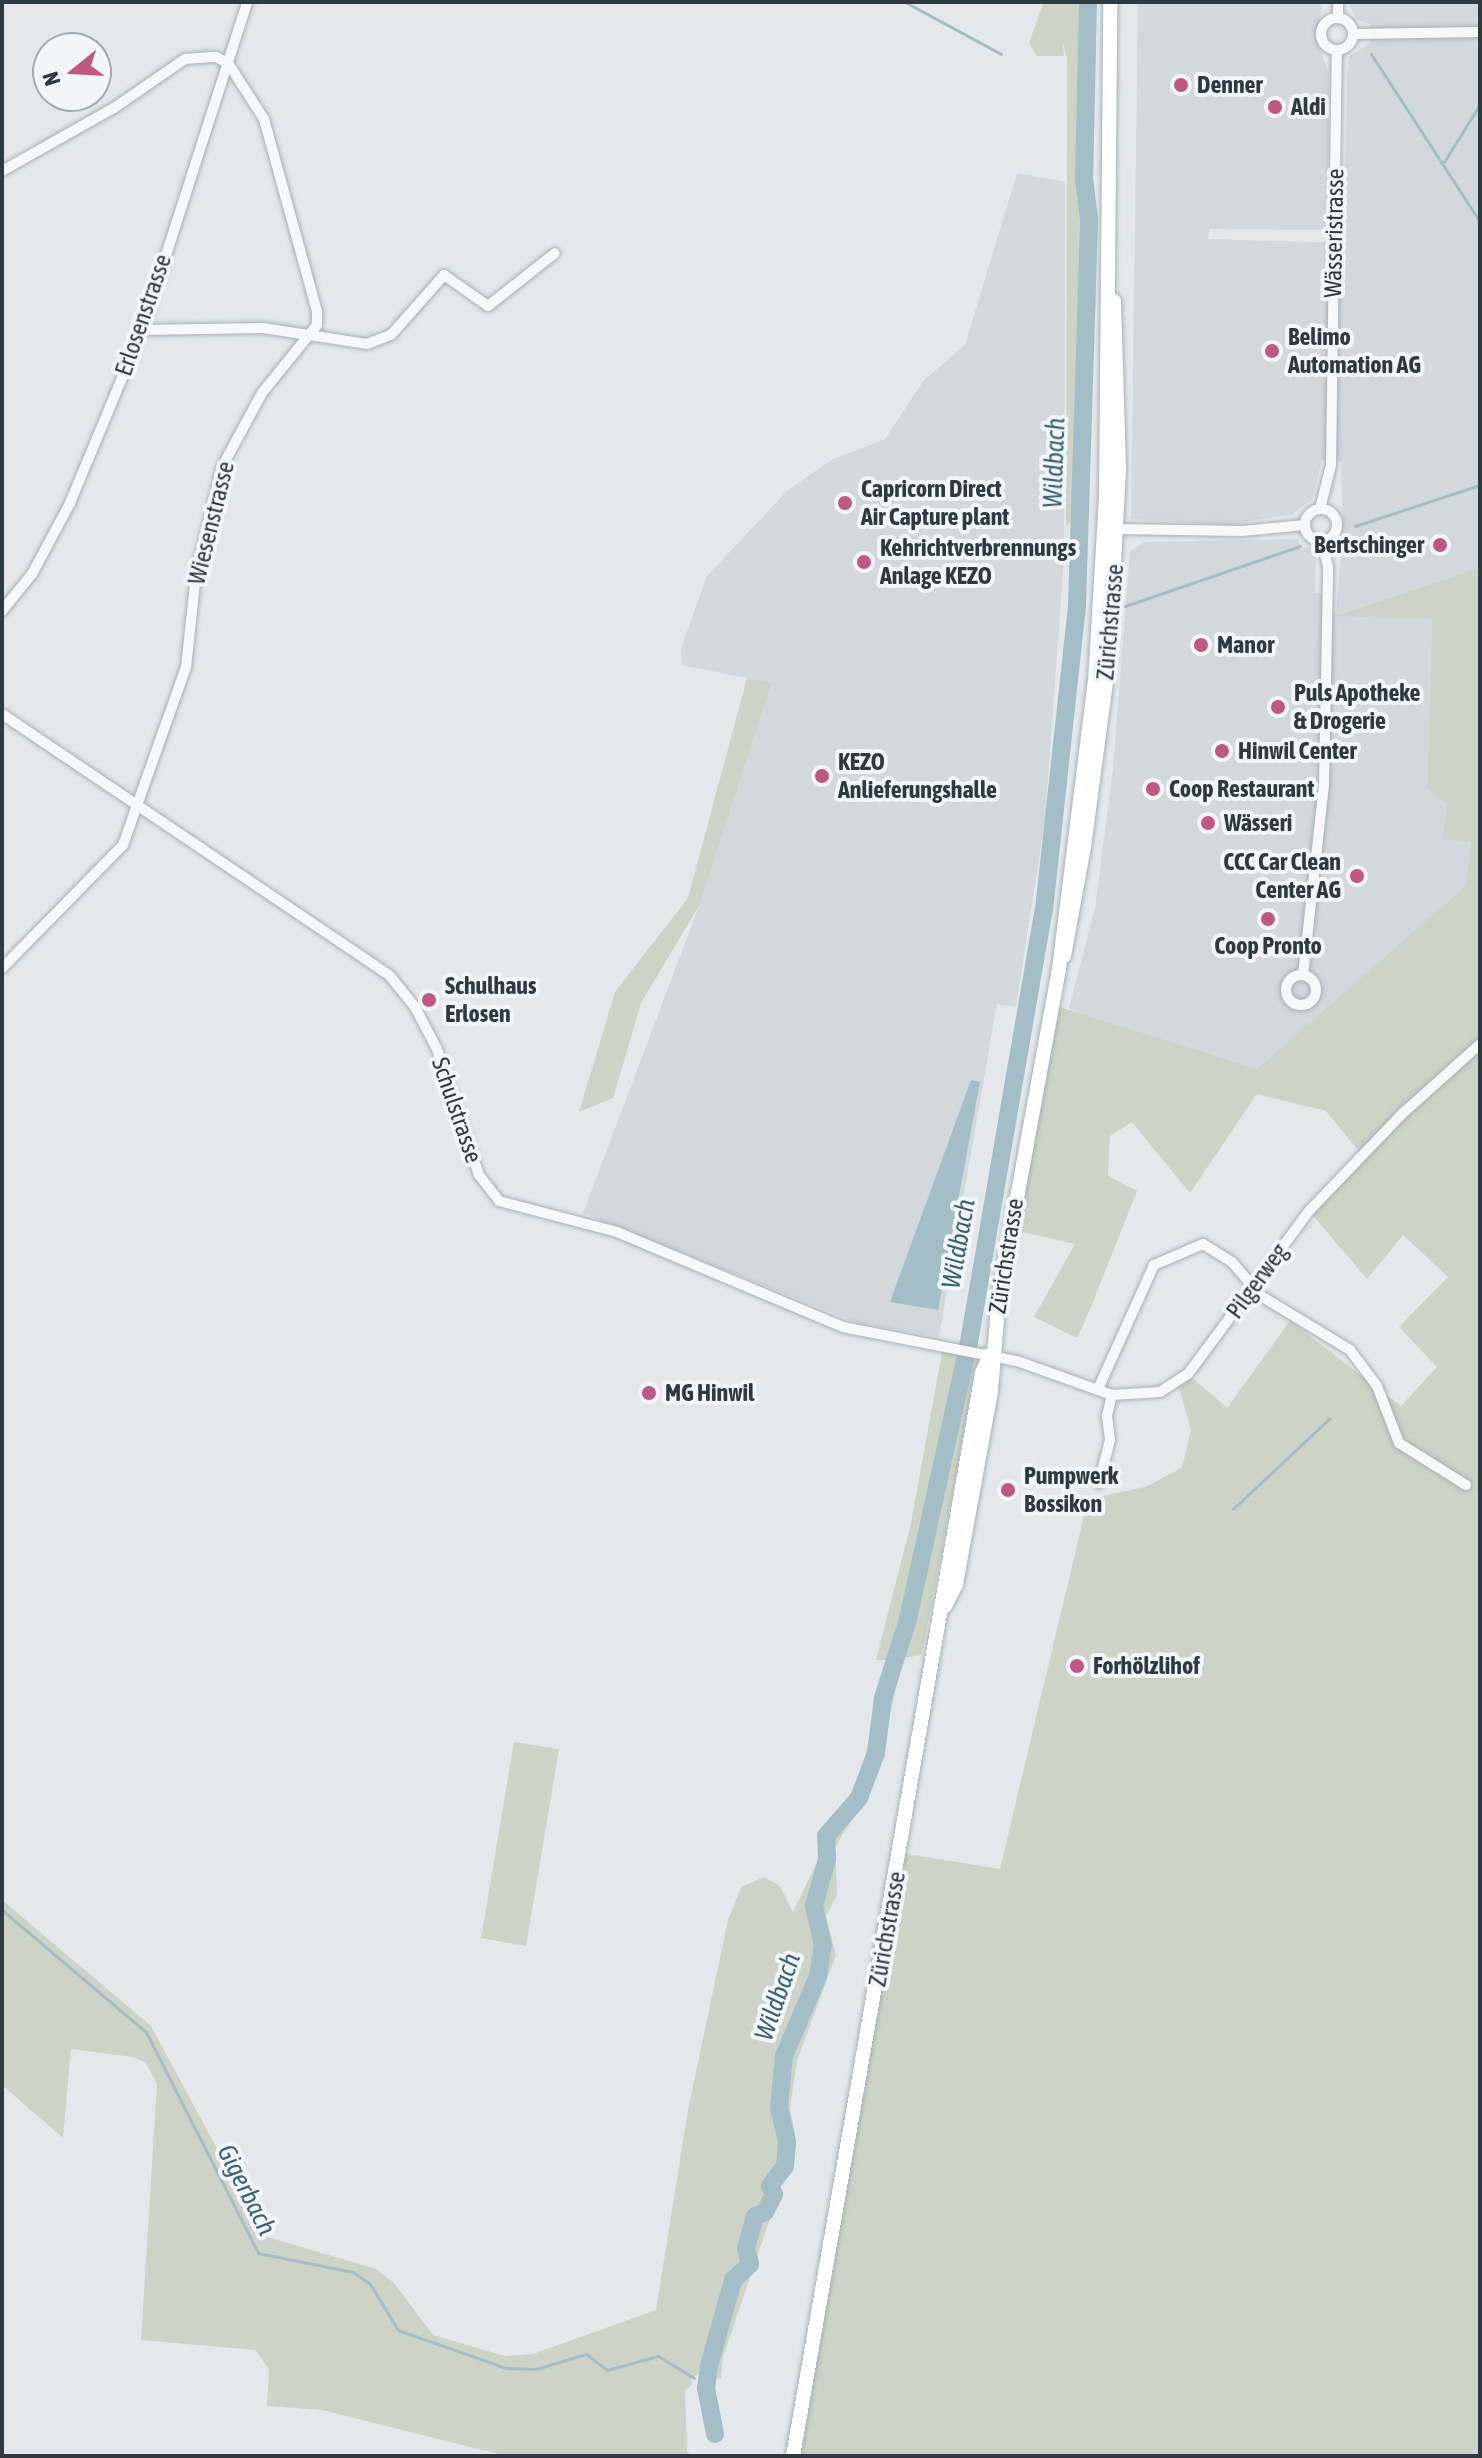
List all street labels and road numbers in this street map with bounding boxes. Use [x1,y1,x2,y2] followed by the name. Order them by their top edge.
[1318,168,1350,298] street label: Wässeristrasse
[109,250,177,380] street label: Erlosenstrasse
[182,458,240,588] street label: Wiesenstrasse
[1091,563,1129,681] street label: Zürichstrasse
[426,1054,488,1166] street label: Schulstrasse
[983,1196,1029,1316] street label: Zürichstrasse
[1220,1238,1294,1324] street label: Pilgerweg
[863,1869,911,1989] street label: Zürichstrasse

